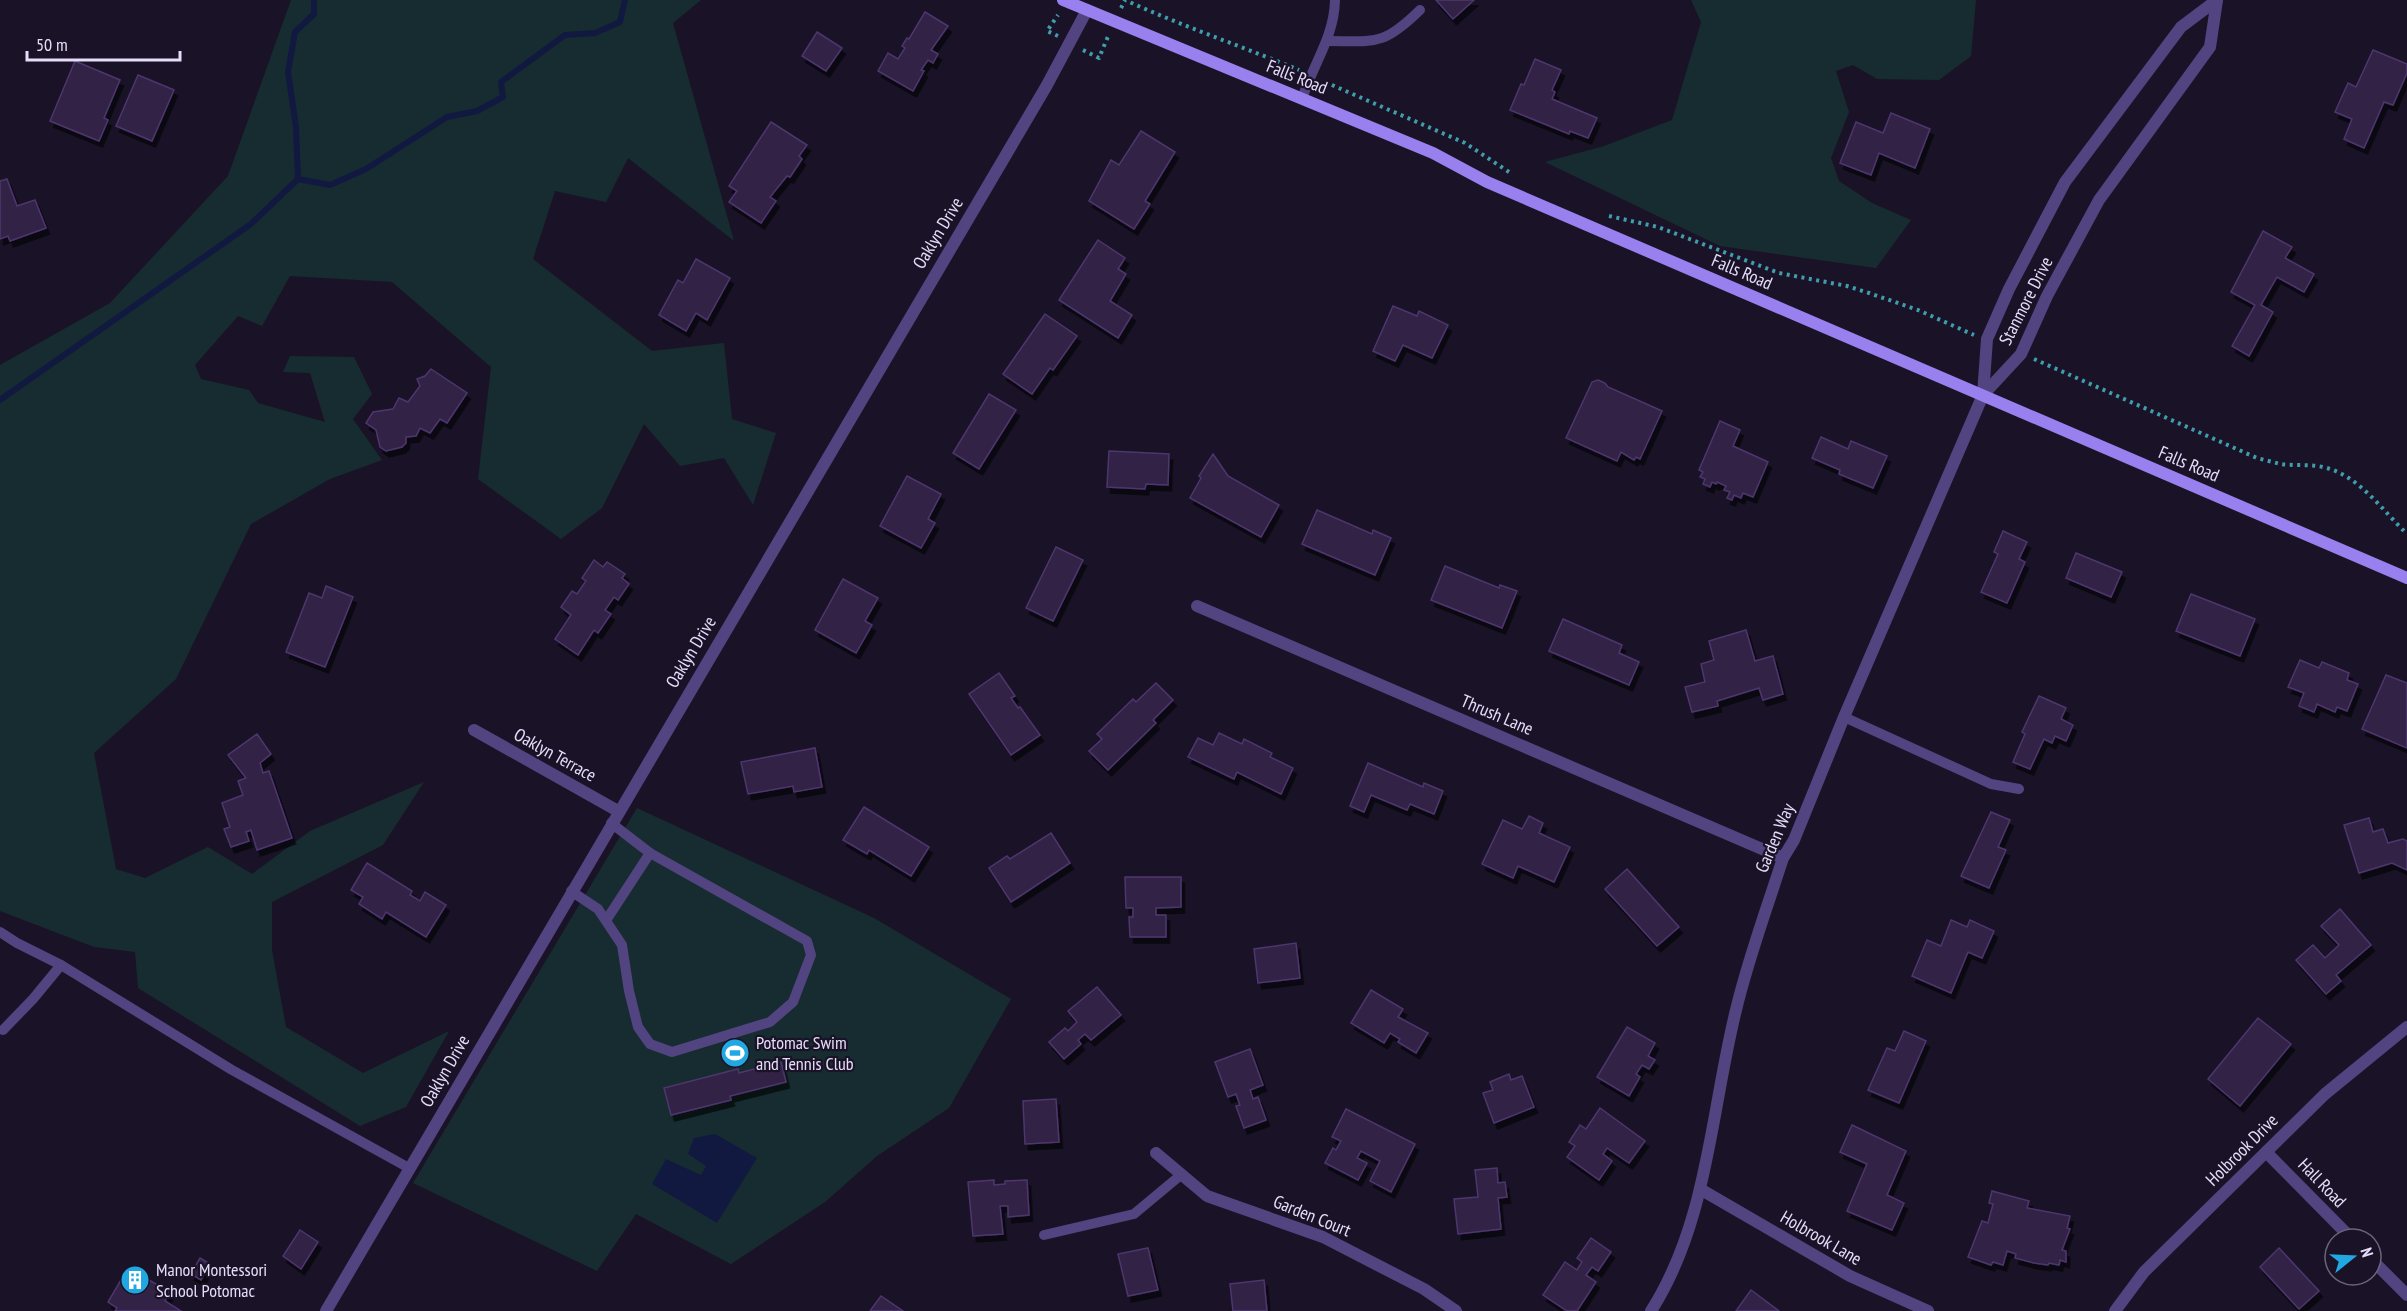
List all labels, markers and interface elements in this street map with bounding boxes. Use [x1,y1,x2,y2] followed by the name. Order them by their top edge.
[27,24,180,62] scale bar
[36,33,68,56] text: 50 m
[1263,54,1331,99] street label: Falls Road
[907,193,968,273] street label: Oaklyn Drive
[1708,249,1776,295] street label: Falls Road
[1993,253,2058,349] street label: Stanmore Drive
[2155,441,2223,487] street label: Falls Road
[660,612,721,692] street label: Oaklyn Drive
[1458,689,1537,740] street label: Thrush Lane
[510,723,600,787] street label: Oaklyn Terrace
[1750,799,1799,876] street label: Garden Way
[415,1031,474,1111] street label: Oaklyn Drive
[756,1031,854,1075] place label: Potomac Swim and Tennis Club
[719,1037,751,1069] sports icon: Potomac Swim and Tennis Club
[2201,1109,2283,1191] street label: Holbrook Drive
[2293,1153,2351,1212] street label: Hall Road
[1270,1190,1354,1241] street label: Garden Court
[1777,1205,1866,1270] street label: Holbrook Lane
[2323,1227,2383,1287] north arrow
[2356,1245,2378,1260] text: N
[156,1258,267,1302] place label: Manor Montessori School Potomac
[119,1264,151,1296] building icon: Manor Montessori School Potomac

